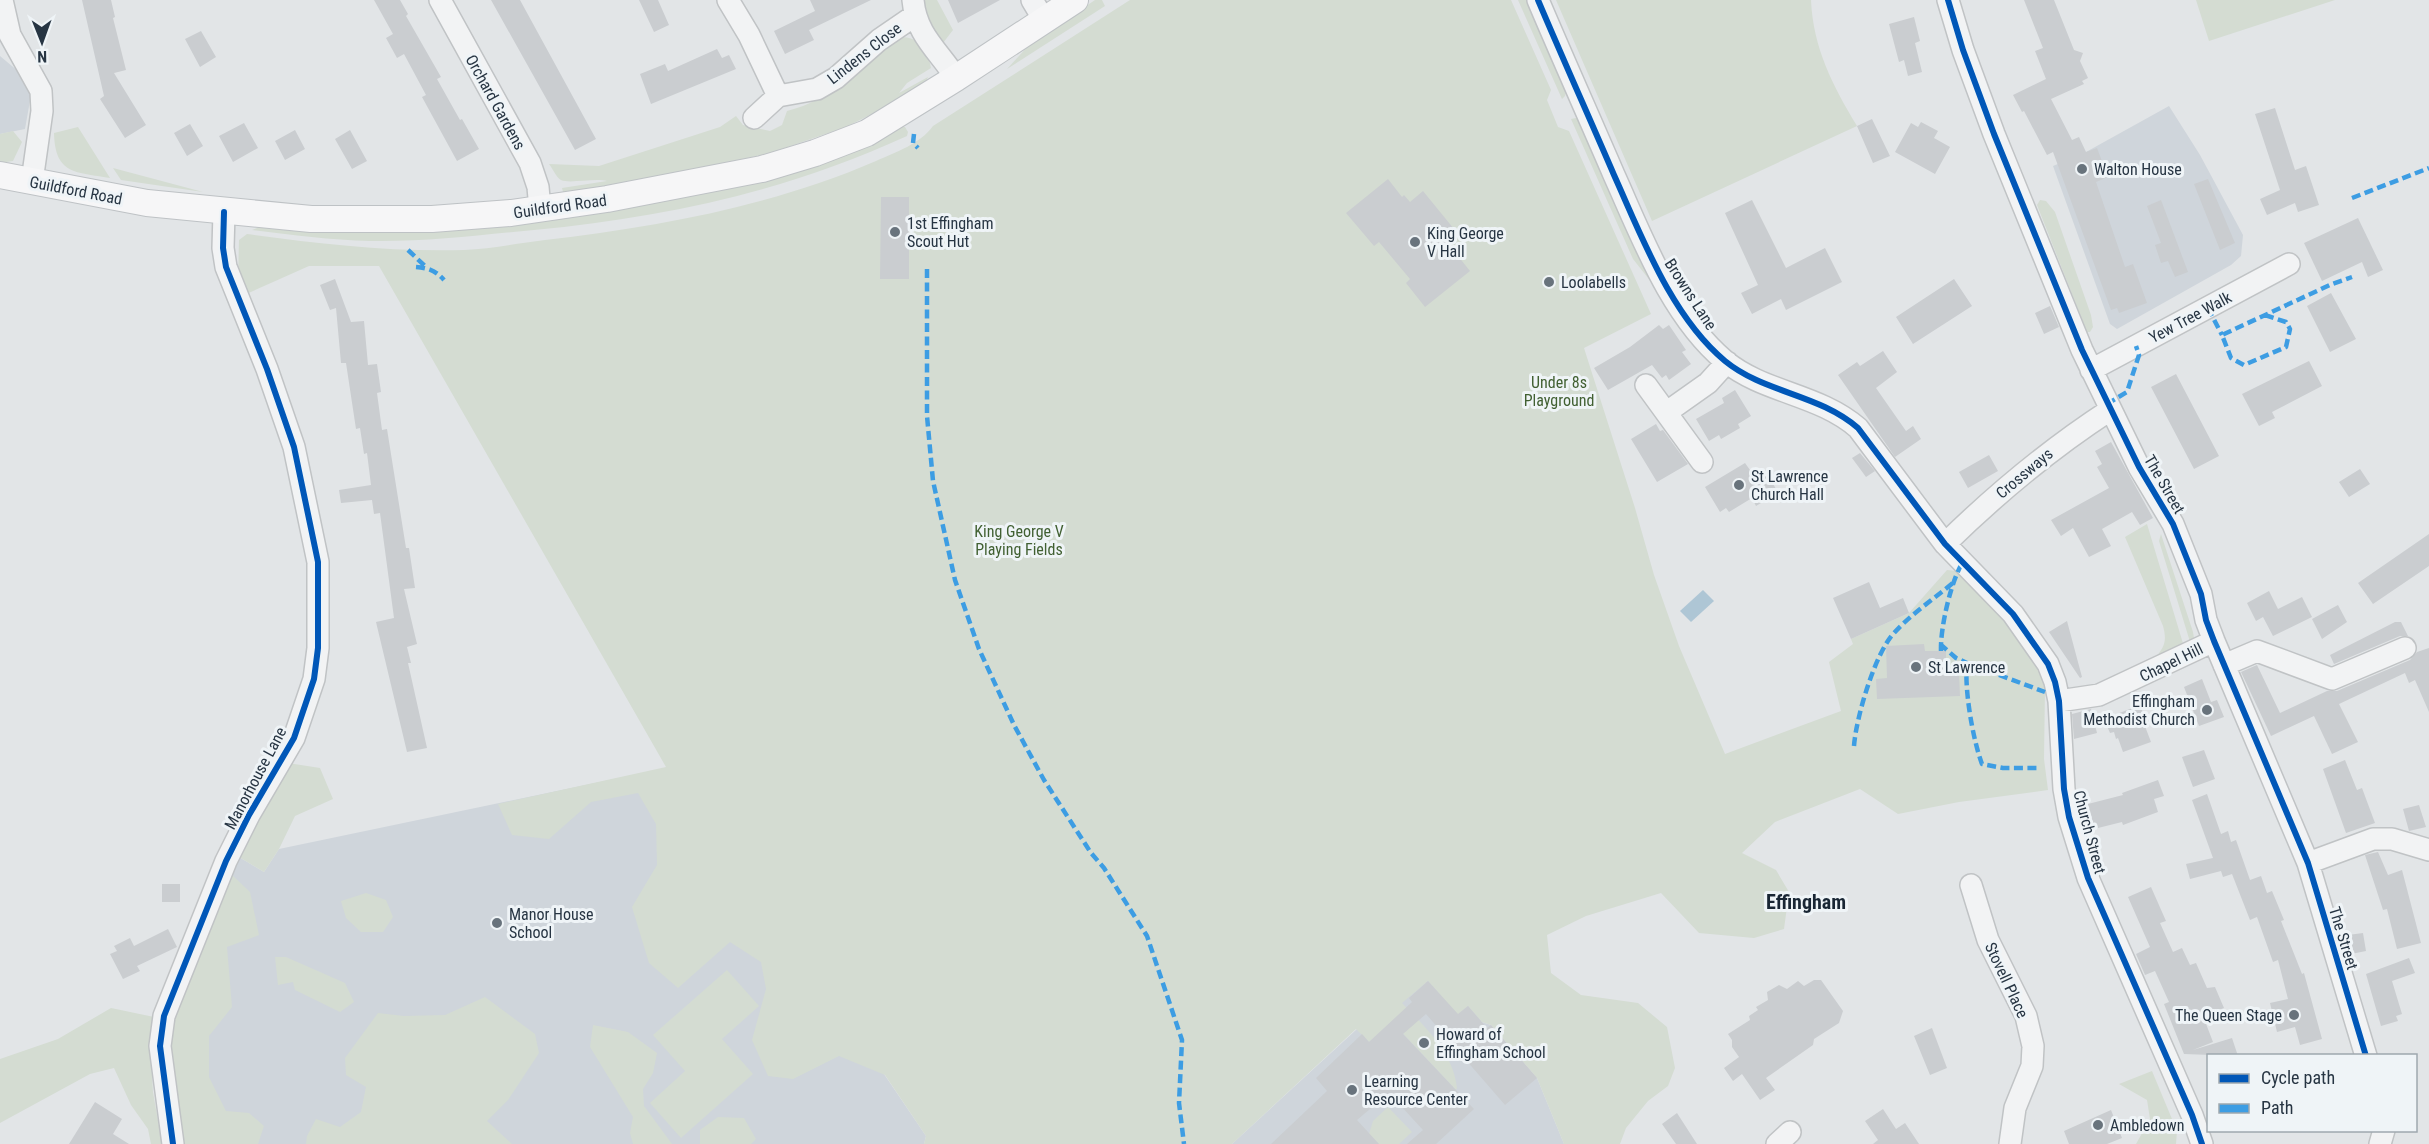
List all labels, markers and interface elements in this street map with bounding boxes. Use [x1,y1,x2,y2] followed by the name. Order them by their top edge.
[12,12,72,72] north arrow
[823,19,905,88] street label: Lindens Close
[37,47,47,66] text: N
[462,51,530,153] street label: Orchard Gardens
[2094,160,2182,179] place label: Walton House
[2075,162,2089,176] marker: Walton House
[28,172,124,209] street label: Guildford Road
[512,191,608,222] street label: Guildford Road
[907,214,994,251] place label: 1st Effingham Scout Hut
[1427,224,1504,261] place label: King George V Hall
[888,225,902,239] marker: 1st Effingham Scout Hut
[1408,235,1422,249] marker: King George V Hall
[1661,255,1721,333] street label: Browns Lane
[1561,273,1626,292] place label: Loolabells
[1542,275,1556,289] marker: Loolabells
[2146,287,2235,347] street label: Yew Tree Walk
[1524,373,1594,410] park label: Under 8s Playground
[1992,444,2057,503] street label: Crossways
[2140,451,2189,517] street label: The Street
[1751,467,1828,504] place label: St Lawrence Church Hall
[1732,478,1746,492] marker: St Lawrence Church Hall
[974,522,1064,559] park label: King George V Playing Fields
[2136,639,2206,686] street label: Chapel Hill
[1928,658,2005,677] place label: St Lawrence
[1909,660,1923,674] marker: St Lawrence
[2083,692,2195,729] place label: Effingham Methodist Church
[2200,703,2214,717] marker: Effingham Methodist Church
[221,724,290,833] street label: Manorhouse Lane
[2069,788,2110,876] street label: Church Street
[1766,890,1846,914] district label: Effingham
[2325,904,2362,972] street label: The Street
[509,905,594,942] place label: Manor House School
[490,916,504,930] marker: Manor House School
[1981,939,2032,1021] street label: Stovell Place
[2175,1006,2282,1025] place label: The Queen Stage
[2287,1008,2301,1022] marker: The Queen Stage
[1436,1025,1546,1062] place label: Howard of Effingham School
[1417,1036,1431,1050] marker: Howard of Effingham School
[2207,1054,2417,1132] legend
[2261,1067,2335,1088] text: Cycle path
[1364,1072,1468,1109] place label: Learning Resource Center
[1345,1083,1359,1097] marker: Learning Resource Center
[2261,1097,2294,1118] text: Path
[2110,1116,2184,1135] place label: Ambledown
[2091,1118,2105,1132] marker: Ambledown

